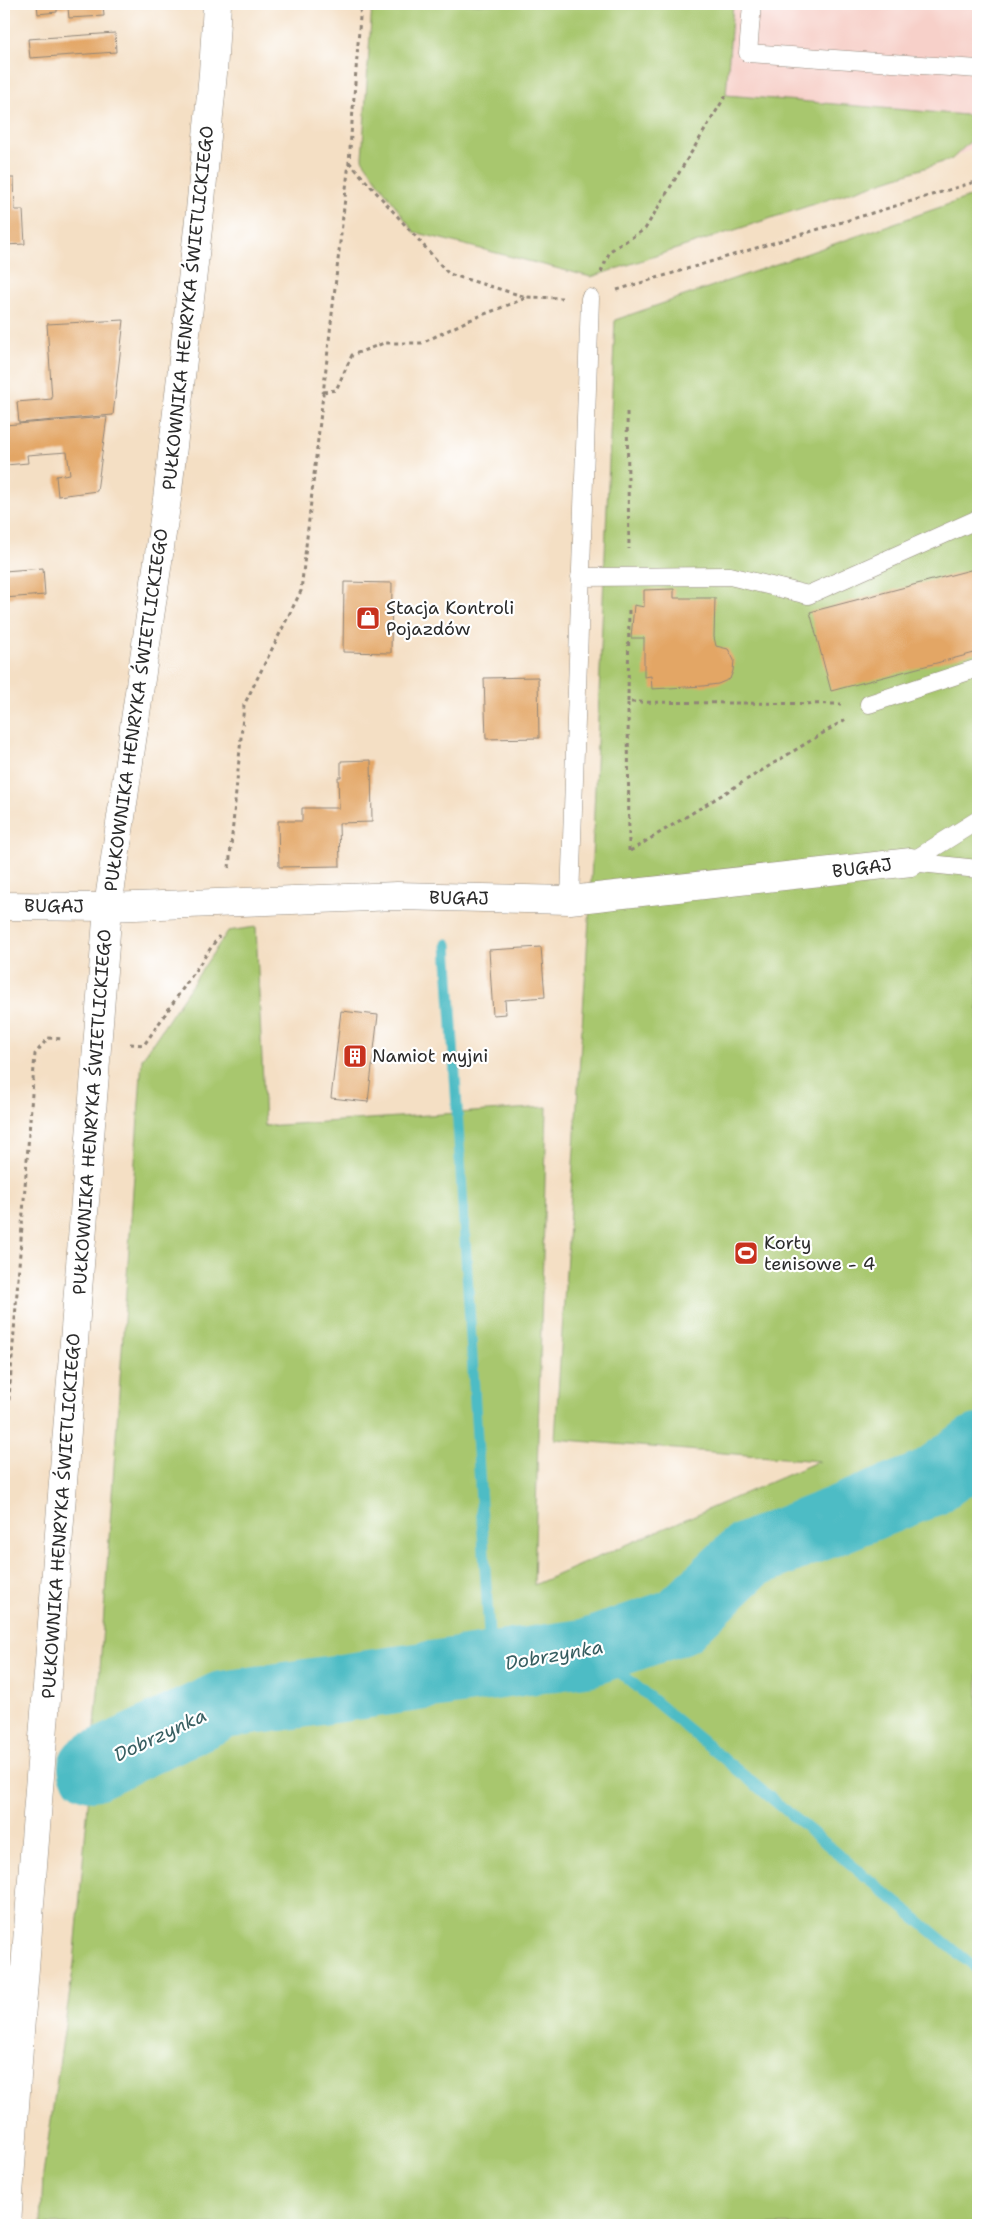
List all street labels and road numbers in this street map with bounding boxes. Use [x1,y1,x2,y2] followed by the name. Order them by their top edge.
[157,125,219,491] street label: PUŁKOWNIKA HENRYKA ŚWIETLICKIEGO
[99,527,173,893] street label: PUŁKOWNIKA HENRYKA ŚWIETLICKIEGO
[831,852,893,884] street label: BUGAJ
[429,885,489,911] street label: BUGAJ
[24,893,84,919] street label: BUGAJ
[67,928,117,1296] street label: PUŁKOWNIKA HENRYKA ŚWIETLICKIEGO
[36,1332,86,1700] street label: PUŁKOWNIKA HENRYKA ŚWIETLICKIEGO

